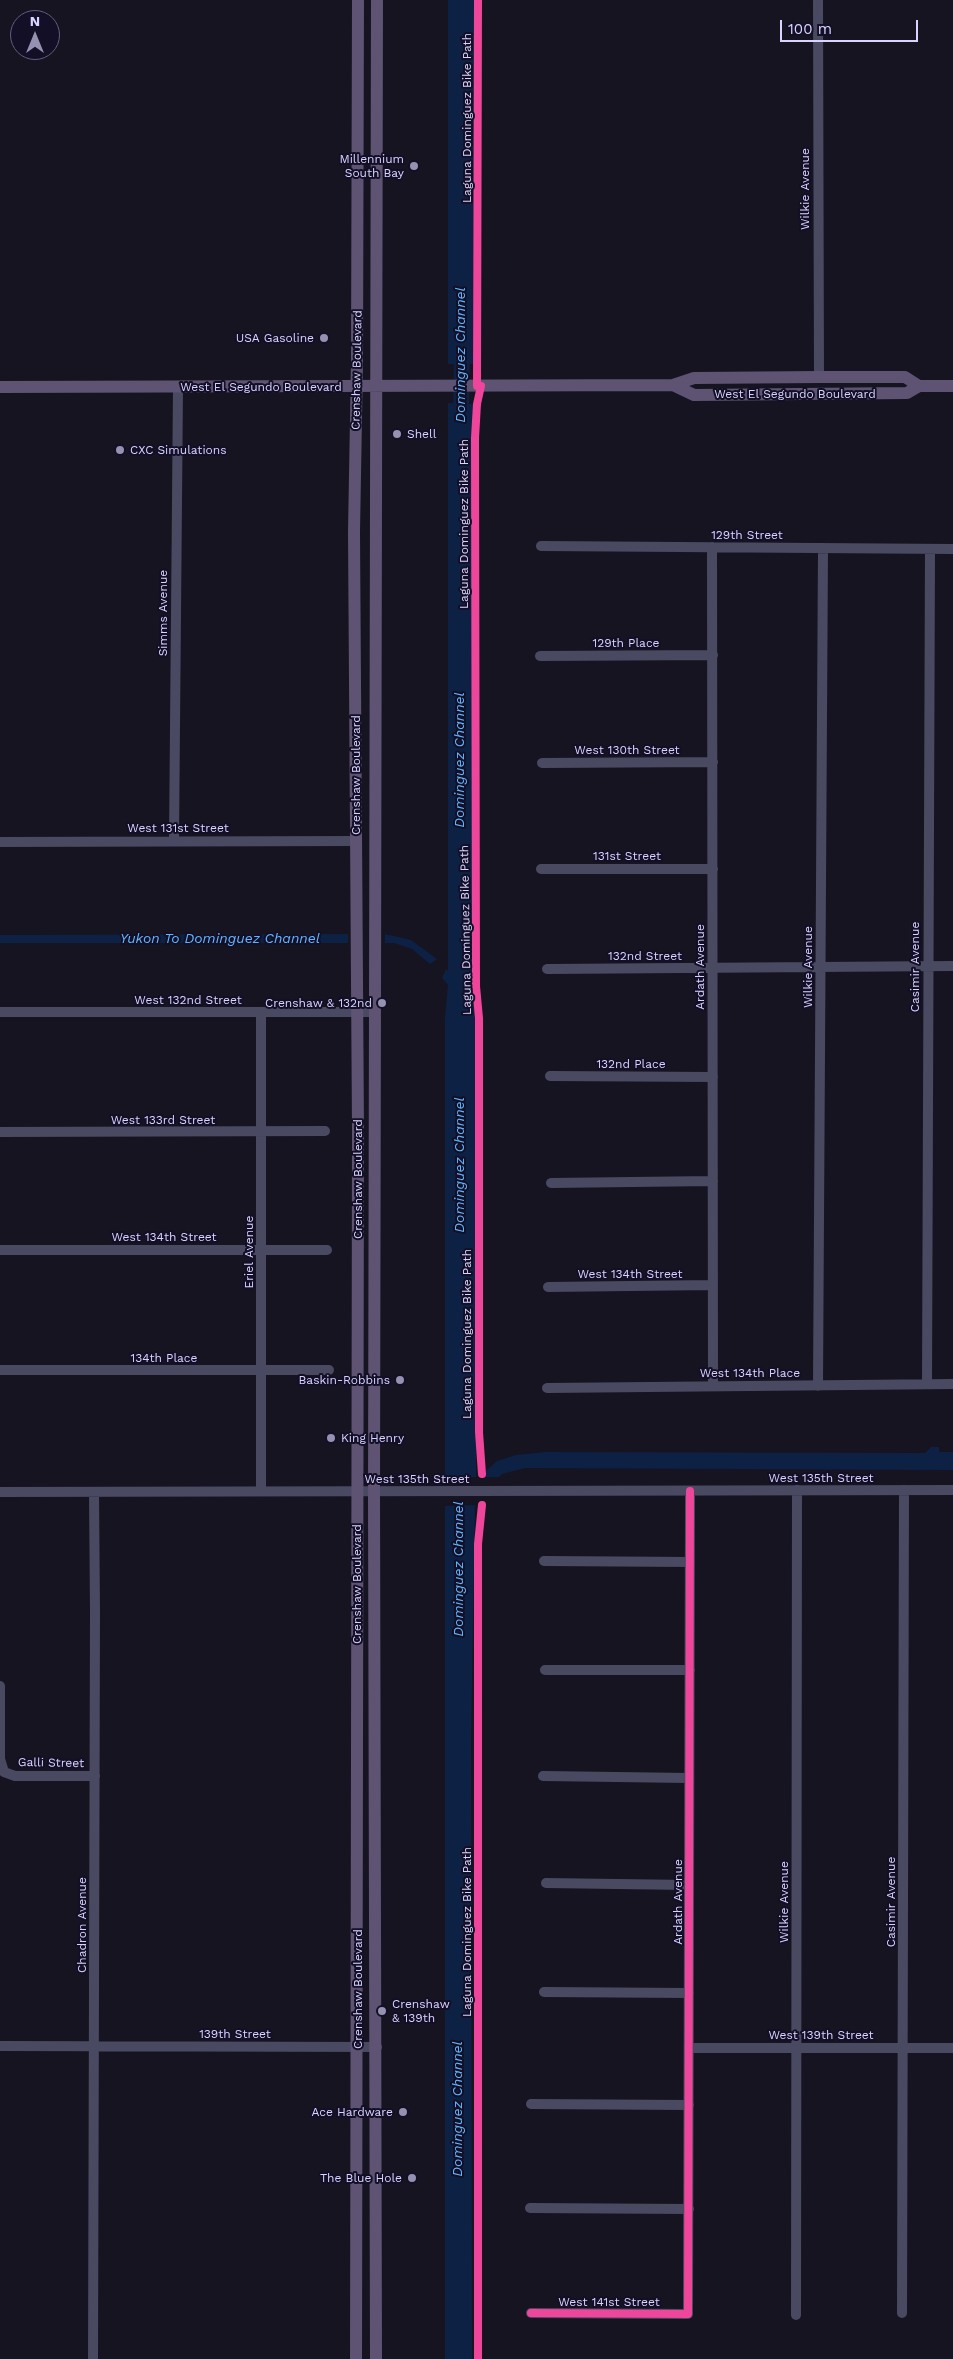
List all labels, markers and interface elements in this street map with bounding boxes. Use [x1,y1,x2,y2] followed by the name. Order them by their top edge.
[10,10,60,60] north arrow
[783,10,920,42] scale bar
[30,13,40,29] text: N
[788,20,832,38] text: 100 m
[460,33,474,203] street label: Laguna Dominguez Bike Path
[798,148,812,230] street label: Wilkie Avenue
[339,152,404,180] place label: Millennium South Bay
[408,160,420,172] marker: Millennium South Bay
[453,287,469,423] water label: Dominguez Channel
[349,310,365,430] street label: Crenshaw Boulevard
[236,331,314,345] place label: USA Gasoline
[318,332,330,344] marker: USA Gasoline
[180,380,342,394] street label: West El Segundo Boulevard
[714,387,876,401] street label: West El Segundo Boulevard
[407,427,436,441] place label: Shell
[391,428,403,440] marker: Shell
[457,439,471,609] street label: Laguna Dominguez Bike Path
[130,443,227,457] place label: CXC Simulations
[114,444,126,456] marker: CXC Simulations
[711,528,783,542] street label: 129th Street
[156,570,170,656] street label: Simms Avenue
[592,636,660,650] street label: 129th Place
[452,692,468,828] water label: Dominguez Channel
[349,715,363,835] street label: Crenshaw Boulevard
[574,743,680,757] street label: West 130th Street
[127,821,229,835] street label: West 131st Street
[457,845,475,1015] street label: Laguna Dominguez Bike Path
[593,849,661,863] street label: 131st Street
[908,922,922,1012] street label: Casimir Avenue
[693,924,707,1010] street label: Ardath Avenue
[801,926,815,1008] street label: Wilkie Avenue
[120,931,320,947] water label: Yukon To Dominguez Channel
[608,949,682,963] street label: 132nd Street
[134,993,242,1007] street label: West 132nd Street
[265,996,372,1010] place label: Crenshaw & 132nd
[376,997,388,1009] marker: Crenshaw & 132nd
[596,1057,666,1071] street label: 132nd Place
[452,1097,468,1233] water label: Dominguez Channel
[111,1113,215,1127] street label: West 133rd Street
[351,1119,365,1239] street label: Crenshaw Boulevard
[242,1216,256,1288] street label: Eriel Avenue
[111,1230,217,1244] street label: West 134th Street
[460,1249,474,1419] street label: Laguna Dominguez Bike Path
[577,1267,683,1281] street label: West 134th Street
[131,1351,197,1365] street label: 134th Place
[700,1366,800,1380] street label: West 134th Place
[299,1373,390,1387] place label: Baskin-Robbins
[394,1374,406,1386] marker: Baskin-Robbins
[341,1431,404,1445] place label: King Henry
[325,1432,337,1444] marker: King Henry
[769,1471,873,1485] street label: West 135th Street
[365,1472,469,1486] street label: West 135th Street
[451,1501,467,1637] water label: Dominguez Channel
[350,1524,364,1644] street label: Crenshaw Boulevard
[18,1755,84,1771] street label: Galli Street
[460,1847,474,2017] street label: Laguna Dominguez Bike Path
[884,1857,898,1947] street label: Casimir Avenue
[671,1859,685,1945] street label: Ardath Avenue
[777,1861,791,1943] street label: Wilkie Avenue
[75,1877,89,1973] street label: Chadron Avenue
[351,1929,365,2049] street label: Crenshaw Boulevard
[392,1997,450,2025] place label: Crenshaw & 139th
[376,2005,388,2017] marker: Crenshaw & 139th
[199,2027,271,2041] street label: 139th Street
[768,2028,874,2042] street label: West 139th Street
[450,2041,466,2177] water label: Dominguez Channel
[311,2105,393,2119] place label: Ace Hardware
[397,2106,409,2118] marker: Ace Hardware
[320,2171,402,2185] place label: The Blue Hole
[406,2172,418,2184] marker: The Blue Hole
[558,2295,660,2309] street label: West 141st Street

